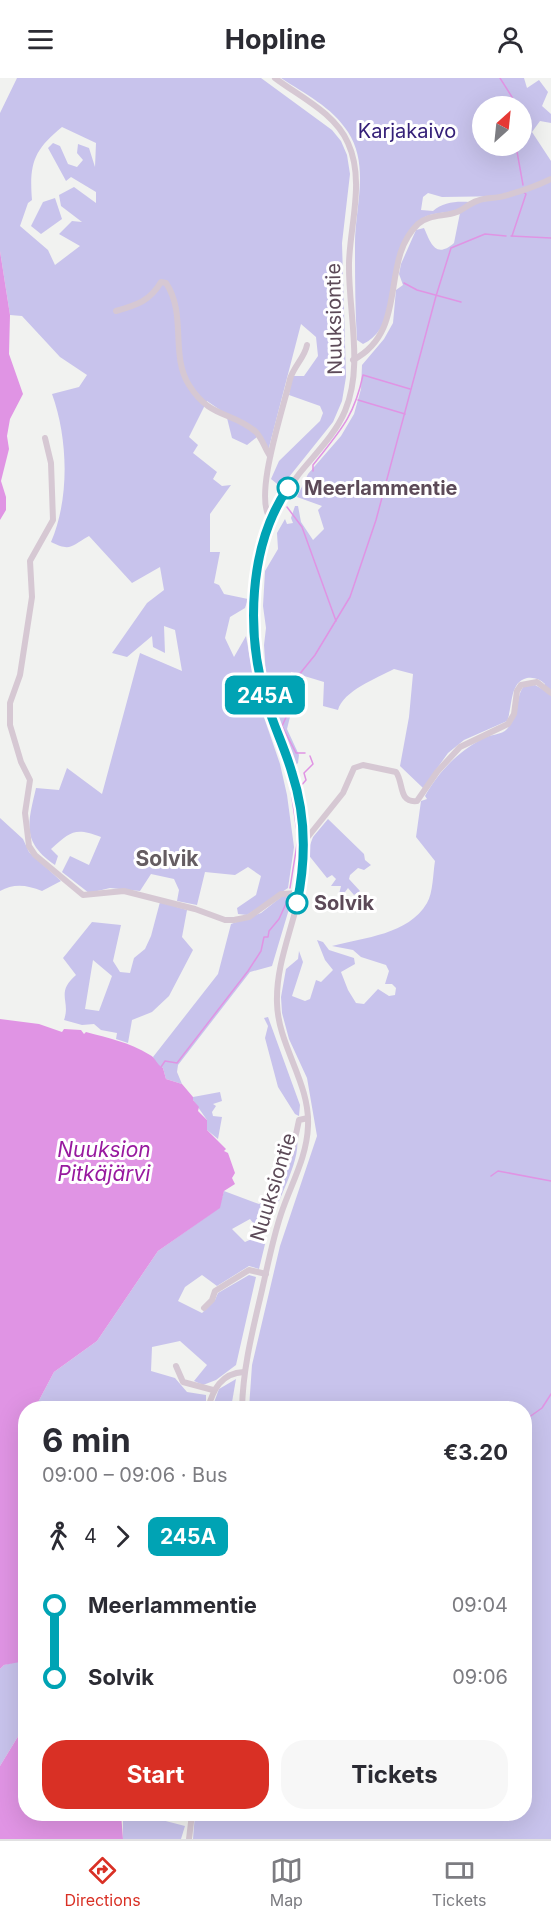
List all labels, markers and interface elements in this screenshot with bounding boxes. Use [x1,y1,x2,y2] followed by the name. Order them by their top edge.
[24,23,57,56] icon: menu
[225,23,326,56] text: Hopline
[494,23,527,56] icon: person
[472,96,532,156] north arrow
[472,96,532,156] map controls
[358,119,456,143] park label: Karjakaivo
[321,263,347,375] street label: Nuuksiontie
[304,476,458,500] place label: Meerlammentie
[277,477,299,499] marker: Meerlammentie
[223,676,307,714] line badge: 245A
[237,683,293,708] text: 245A
[136,846,199,871] district label: Solvik
[314,891,374,915] place label: Solvik
[286,892,308,914] marker: Solvik
[245,1130,301,1244] street label: Nuuksiontie
[57,1137,151,1186] water label: Nuuksion Pitkäjärvi
[42,1420,131,1460] text: 6 min
[443,1439,508,1465] text: €3.20
[42,1463,228,1487] text: 09:00 – 09:06 · Bus
[42,1520,75,1553] icon: walk
[106,1520,139,1553] icon: forward
[84,1524,97,1548] text: 4
[160,1524,216,1549] text: 245A
[88,1592,257,1618] text: Meerlammentie
[452,1593,508,1617] text: 09:04
[88,1664,154,1690] text: Solvik
[452,1665,508,1689] text: 09:06
[42,1740,269,1809] button: Start
[281,1740,508,1809] button: Tickets
[64,1854,141,1910] tab: Directions
[270,1854,303,1910] tab: Map
[432,1854,486,1910] tab: Tickets

